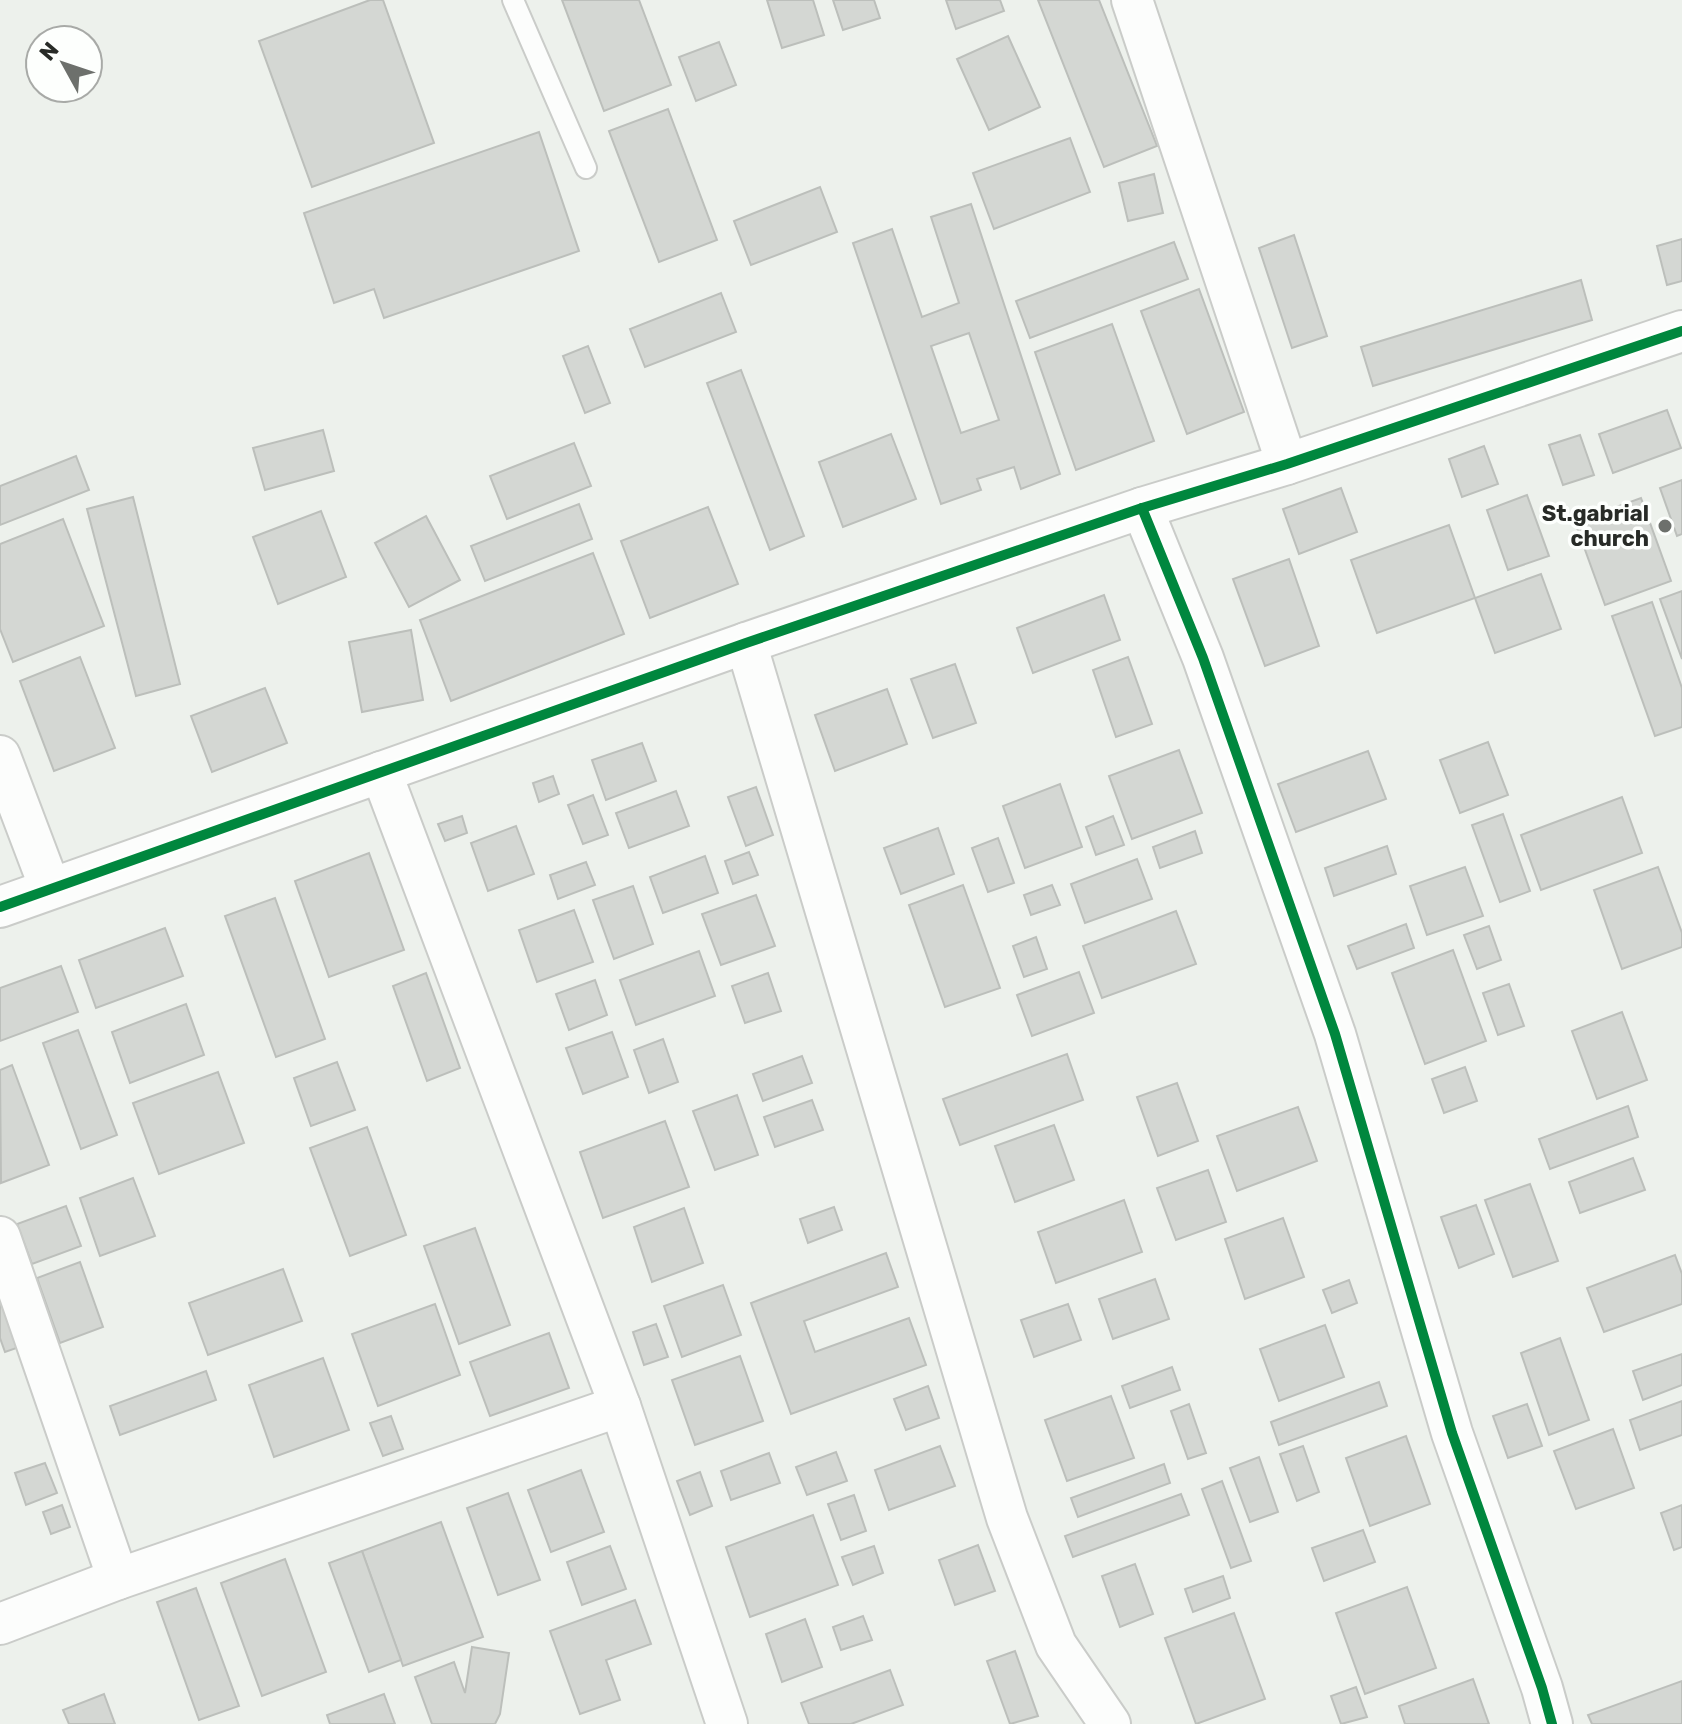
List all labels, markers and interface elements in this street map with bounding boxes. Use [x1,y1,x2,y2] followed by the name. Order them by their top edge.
[24,24,104,104] north arrow
[34,37,64,66] text: N
[1542,500,1649,552] place label: St.gabrial church
[1656,517,1674,535] marker: St.gabrial church

